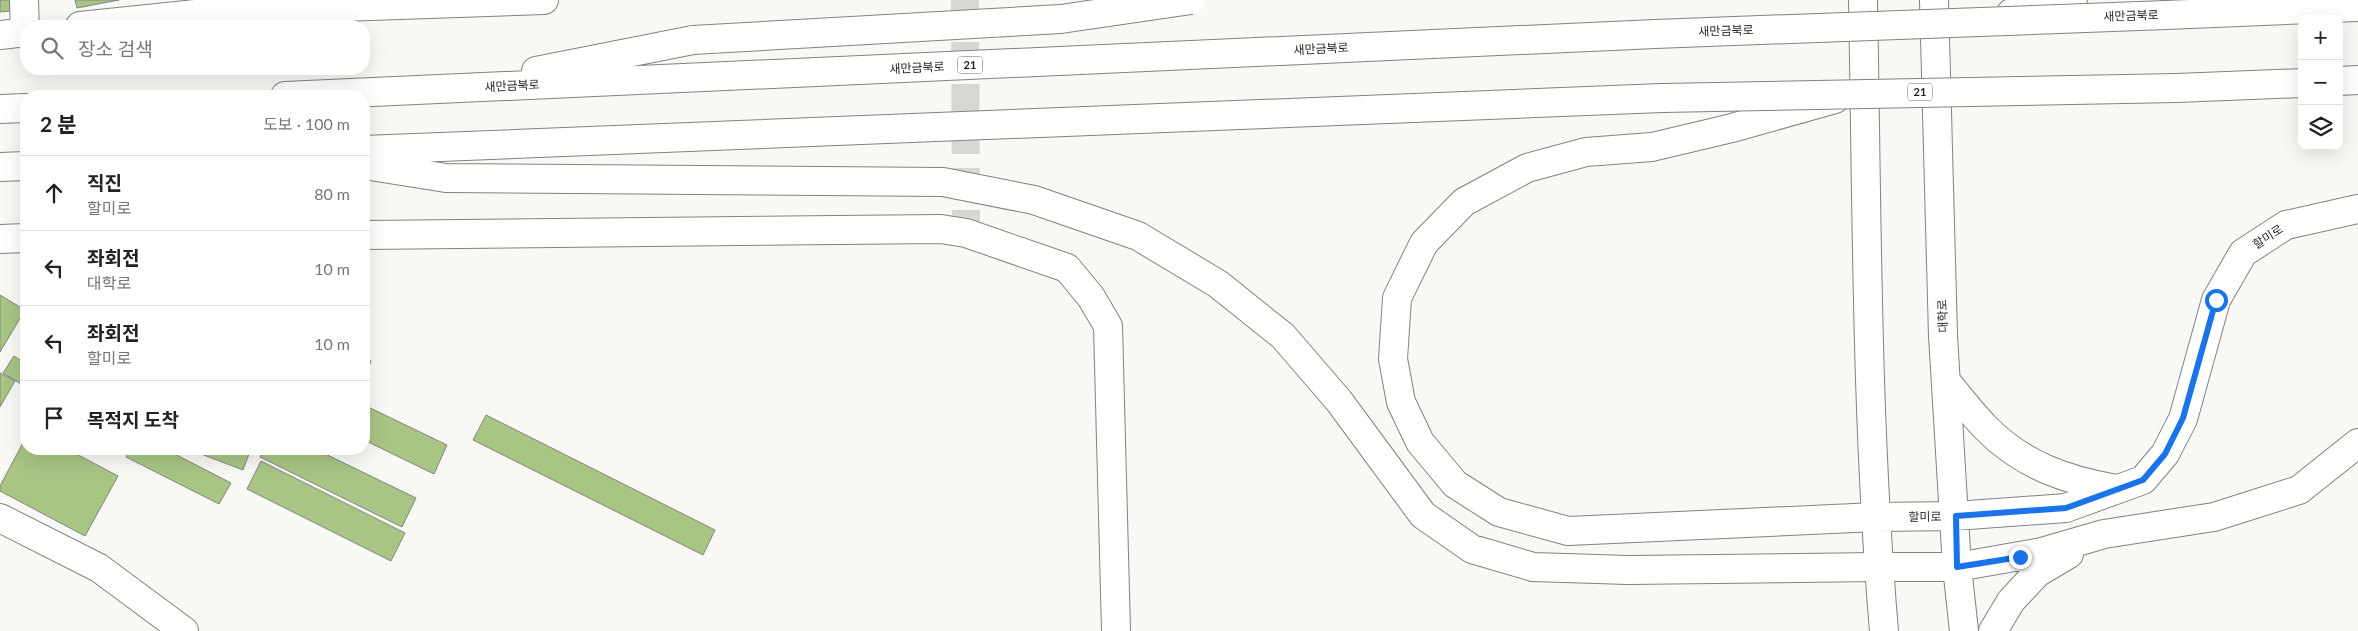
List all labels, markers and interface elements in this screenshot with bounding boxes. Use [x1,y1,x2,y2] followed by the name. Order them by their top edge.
[2103,7,2159,24] street label: 새만금북로
[2298,15,2343,150] map controls
[2298,15,2343,60] button: +
[20,20,370,75] search box
[1698,22,1754,39] street label: 새만금북로
[38,34,66,62] icon: search
[78,37,153,60] text: 장소 검색
[1293,40,1349,57] street label: 새만금북로
[958,56,982,74] road number: 21
[889,59,945,76] street label: 새만금북로
[2298,60,2343,105] button: −
[484,77,540,94] street label: 새만금북로
[1908,84,1932,100] road number: 21
[2298,105,2343,150] button: layers
[40,111,77,136] text: 2 분
[263,114,350,133] text: 도보 · 100 m
[87,171,122,194] text: 직진
[40,179,68,207] icon: ahead
[314,184,350,203] text: 80 m
[87,198,131,217] text: 할미로
[2250,221,2286,252] street label: 할미로
[87,246,139,269] text: 좌회전
[40,254,68,282] icon: left
[314,259,350,278] text: 10 m
[87,273,131,292] text: 대학로
[2205,289,2228,312] route start
[1934,299,1951,333] street label: 대학로
[87,321,139,344] text: 좌회전
[40,329,68,357] icon: left
[314,334,350,353] text: 10 m
[87,348,131,367] text: 할미로
[40,404,68,432] icon: arrive
[87,408,179,431] text: 목적지 도착
[1908,509,1942,524] street label: 할미로
[2009,546,2032,569] route end

